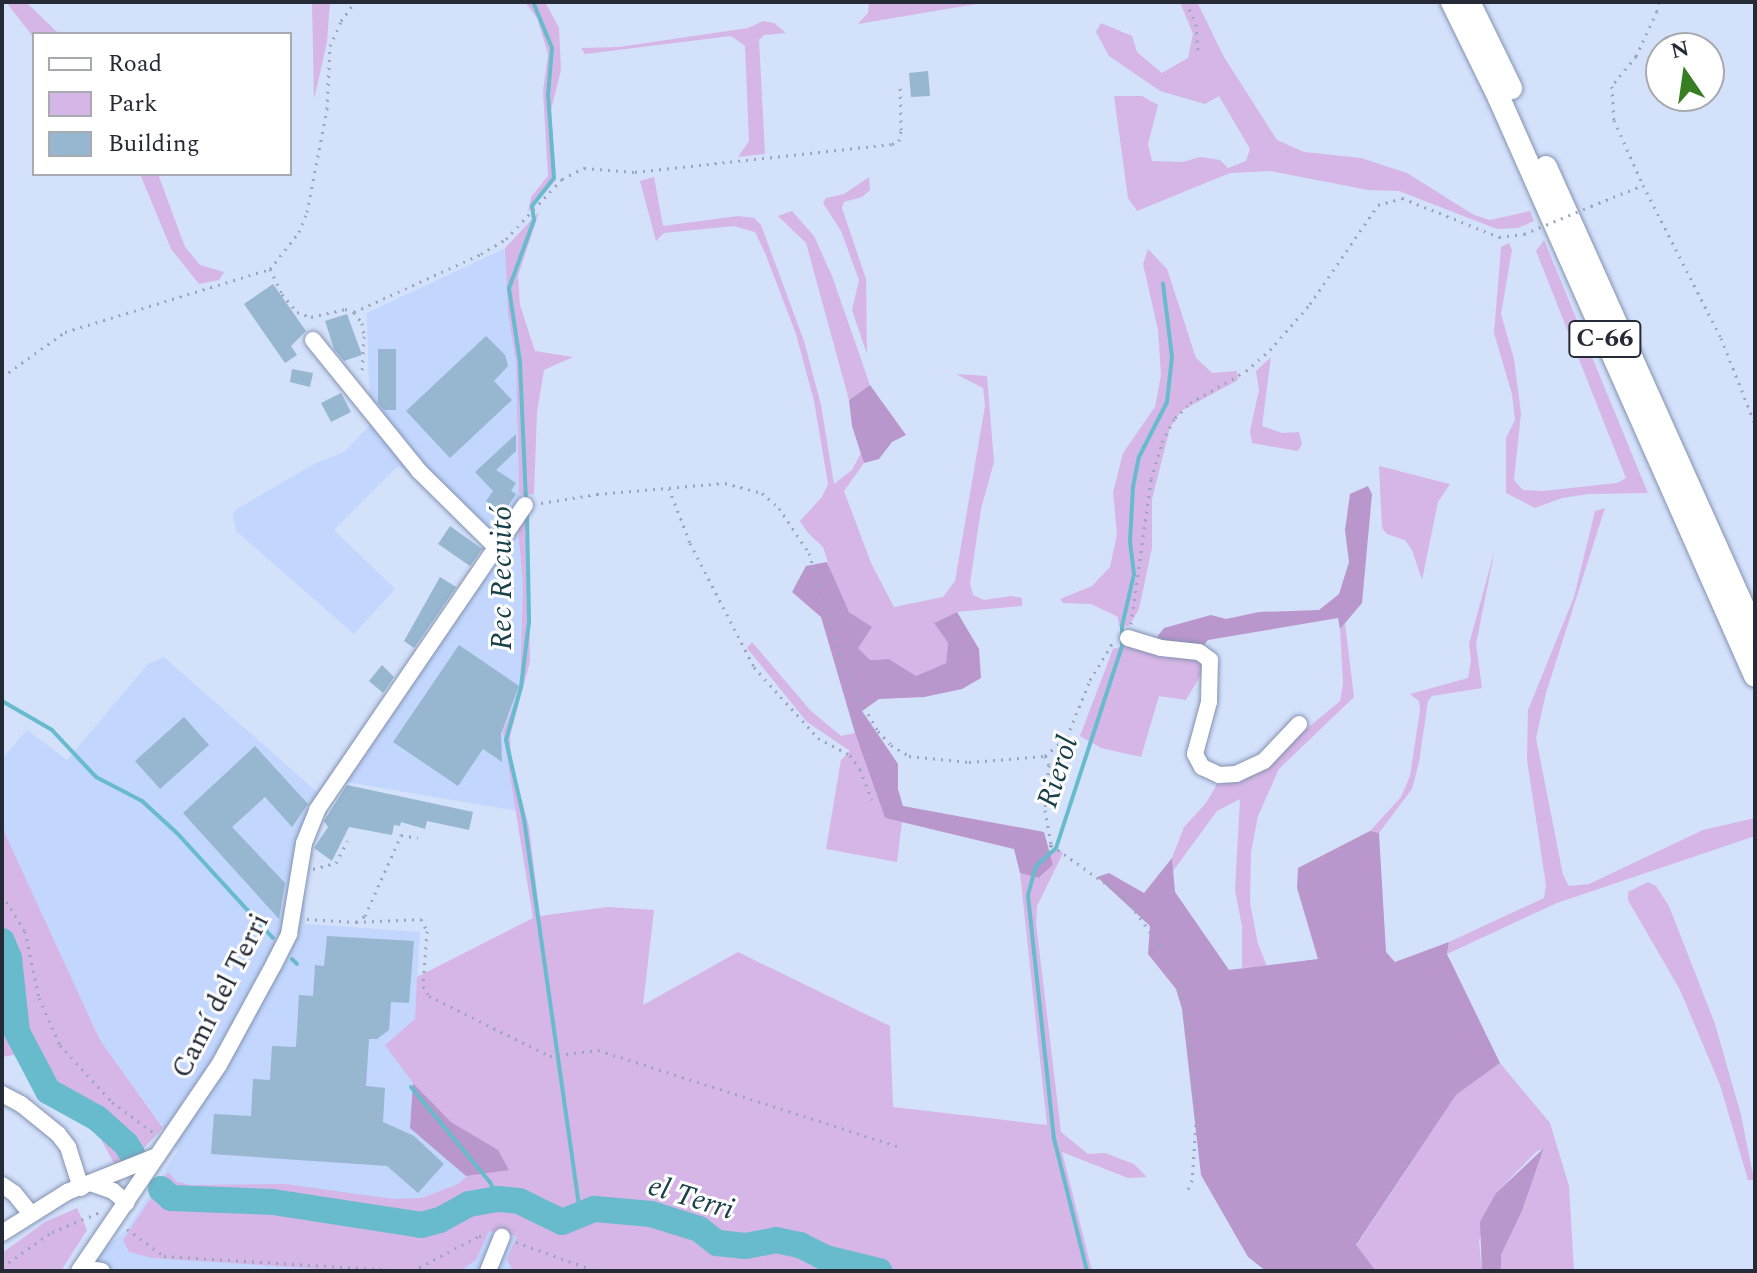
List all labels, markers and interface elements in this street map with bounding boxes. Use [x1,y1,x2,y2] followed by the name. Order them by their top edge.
[32,32,292,176] legend
[1645,32,1725,112] north arrow
[1667,32,1692,68] text: N
[108,46,162,82] text: Road
[108,86,158,122] text: Park
[108,126,200,162] text: Building
[1567,317,1643,361] road number: C-66
[484,506,520,650] water label: Rec Recuitó
[1030,732,1086,812] water label: Rierol
[165,908,277,1084] street label: Camí del Terri
[643,1168,739,1228] water label: el Terri

